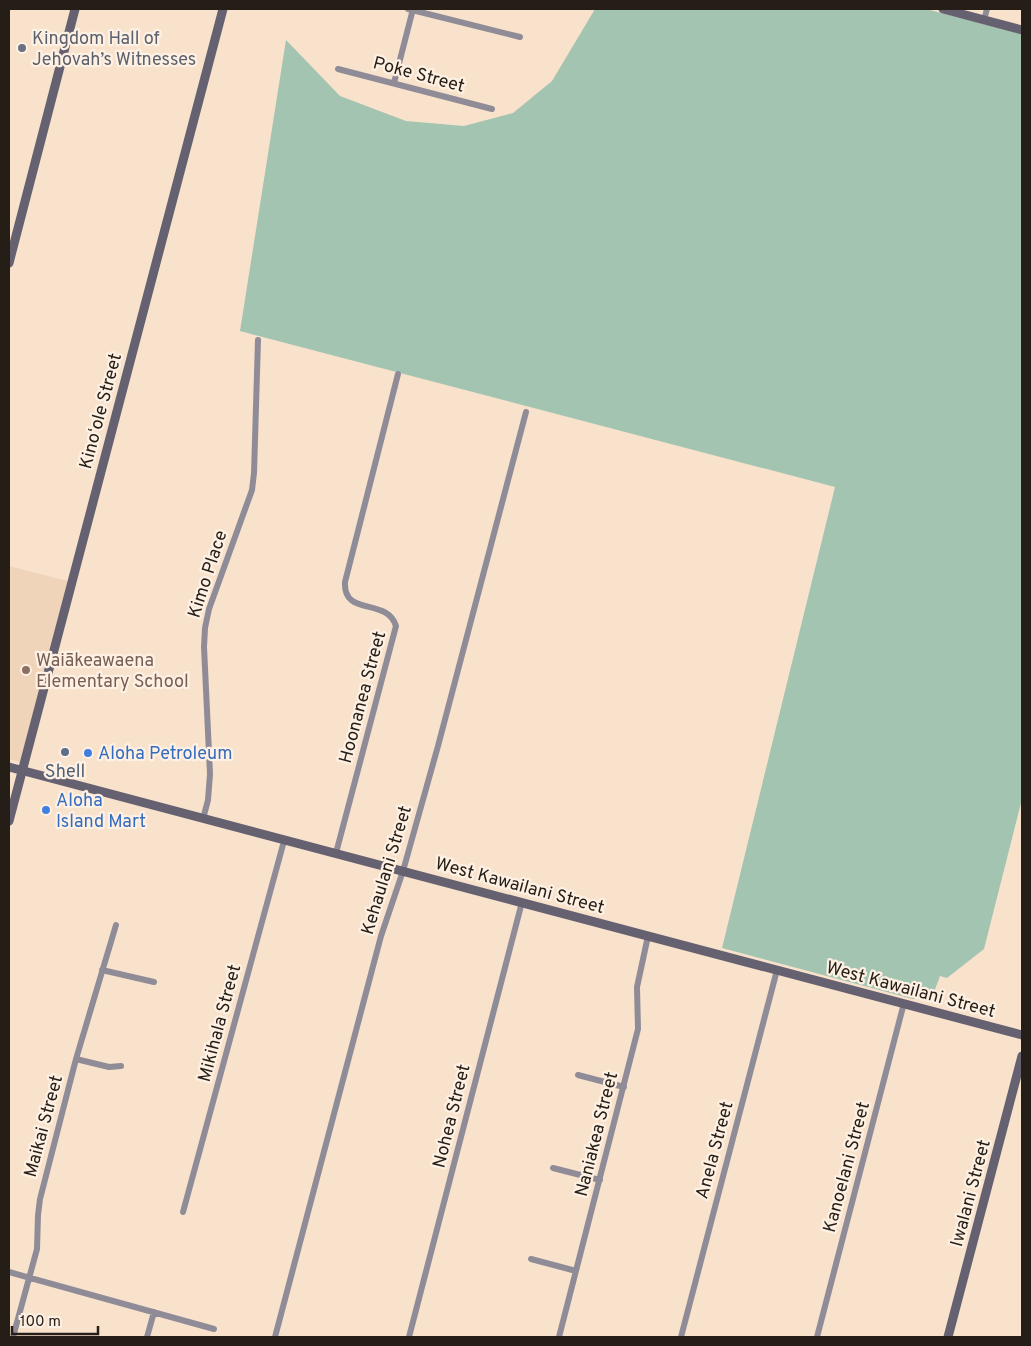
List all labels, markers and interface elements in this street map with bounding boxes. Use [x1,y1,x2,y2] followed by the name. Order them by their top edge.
[32,28,196,72] place label: Kingdom Hall of Jehovah’s Witnesses
[16,42,28,54] marker: Kingdom Hall of Jehovah’s Witnesses
[370,52,467,99] street label: Poke Street
[75,351,128,472] street label: Kinoʻole Street
[183,528,233,621] street label: Kimo Place
[335,629,392,766] street label: Hoonanea Street
[36,650,189,694] place label: Waiākeawaena Elementary School
[20,664,32,676] marker: Waiākeawaena Elementary School
[98,743,232,766] place label: Aloha Petroleum
[59,746,71,758] marker: Shell
[82,747,94,759] marker: Aloha Petroleum
[45,761,85,784] place label: Shell
[56,790,146,834] place label: Aloha Island Mart
[357,803,418,938] street label: Kehaulani Street
[40,804,52,816] marker: Aloha Island Mart
[433,853,607,920] street label: West Kawailani Street
[824,957,998,1024] street label: West Kawailani Street
[194,962,247,1085] street label: Mikihala Street
[428,1062,476,1171] street label: Nohea Street
[571,1070,624,1199] street label: Naniakea Street
[20,1073,69,1180] street label: Maikai Street
[691,1099,740,1202] street label: Anela Street
[819,1099,876,1235] street label: Kanoelani Street
[946,1137,997,1250] street label: Iwalani Street
[12,1304,99,1336] scale bar
[20,1313,61,1332] text: 100 m

